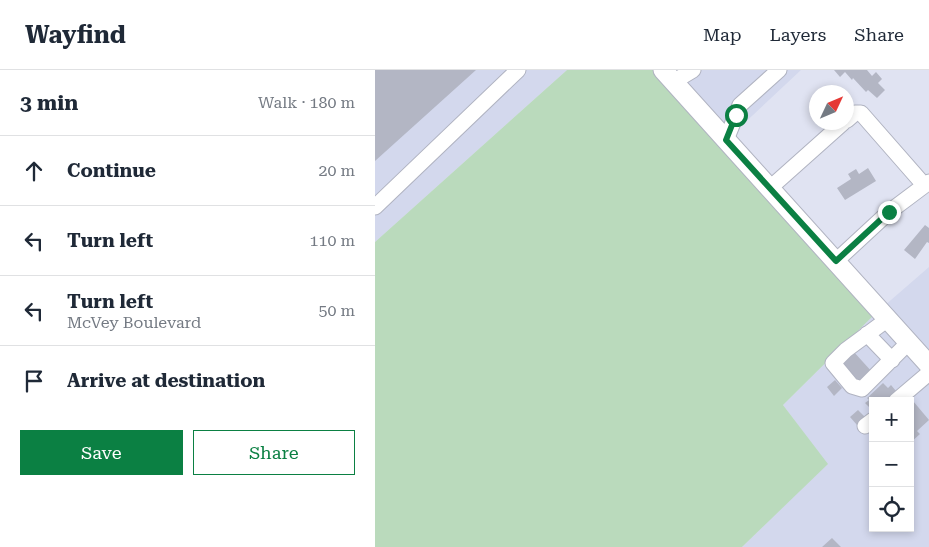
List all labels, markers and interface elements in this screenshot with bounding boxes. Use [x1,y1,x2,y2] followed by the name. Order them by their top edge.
[25,21,126,49] text: Wayfind
[703,24,742,45] text: Map
[770,24,826,45] text: Layers
[854,24,904,45] text: Share
[809,85,854,130] north arrow
[20,91,78,115] text: 3 min
[258,93,355,112] text: Walk · 180 m
[725,104,748,127] route start
[20,157,48,185] icon: ahead
[67,159,156,182] text: Continue
[318,161,355,180] text: 20 m
[878,201,901,224] route end
[20,227,48,255] icon: left
[67,229,153,252] text: Turn left
[309,231,355,250] text: 110 m
[67,290,153,313] text: Turn left
[20,297,48,325] icon: left
[318,301,355,320] text: 50 m
[67,313,201,332] text: McVey Boulevard
[20,367,48,395] icon: arrive
[67,369,265,392] text: Arrive at destination
[869,397,914,532] map controls
[869,397,914,442] button: +
[20,430,183,475] button: Save
[193,430,355,475] button: Share
[869,442,914,487] button: −
[869,487,914,532] button: locate

